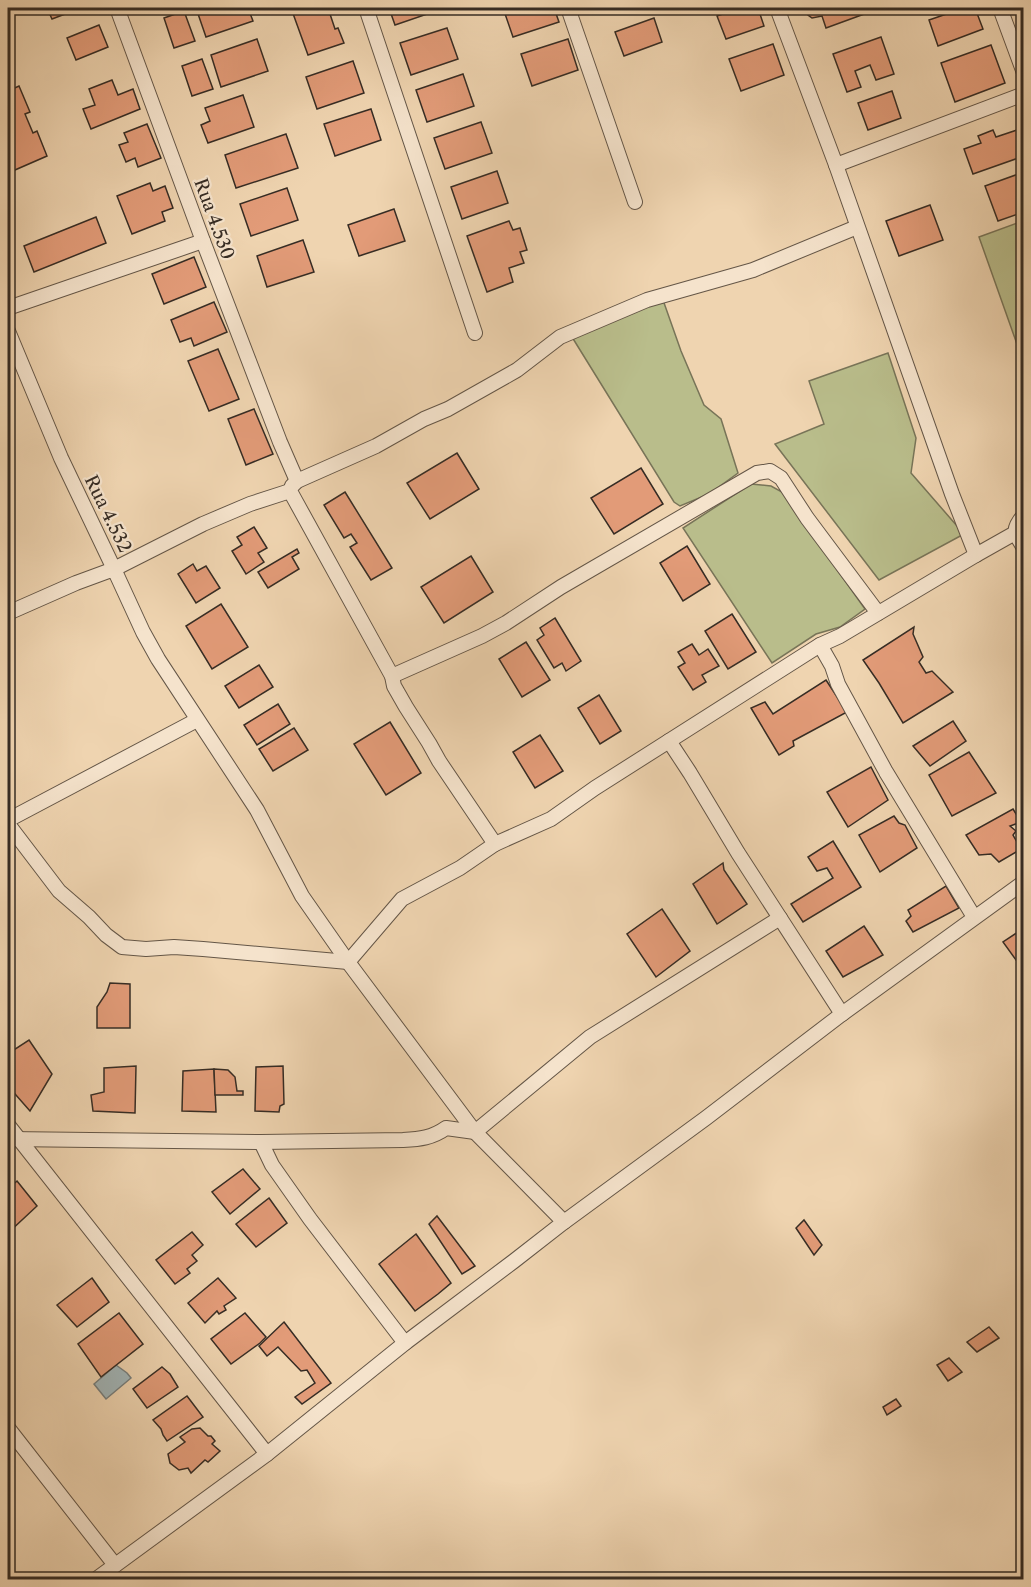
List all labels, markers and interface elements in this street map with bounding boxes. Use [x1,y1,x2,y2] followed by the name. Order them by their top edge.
[189,176,239,262] street label: Rua 4.530
[80,472,136,556] street label: Rua 4.532

